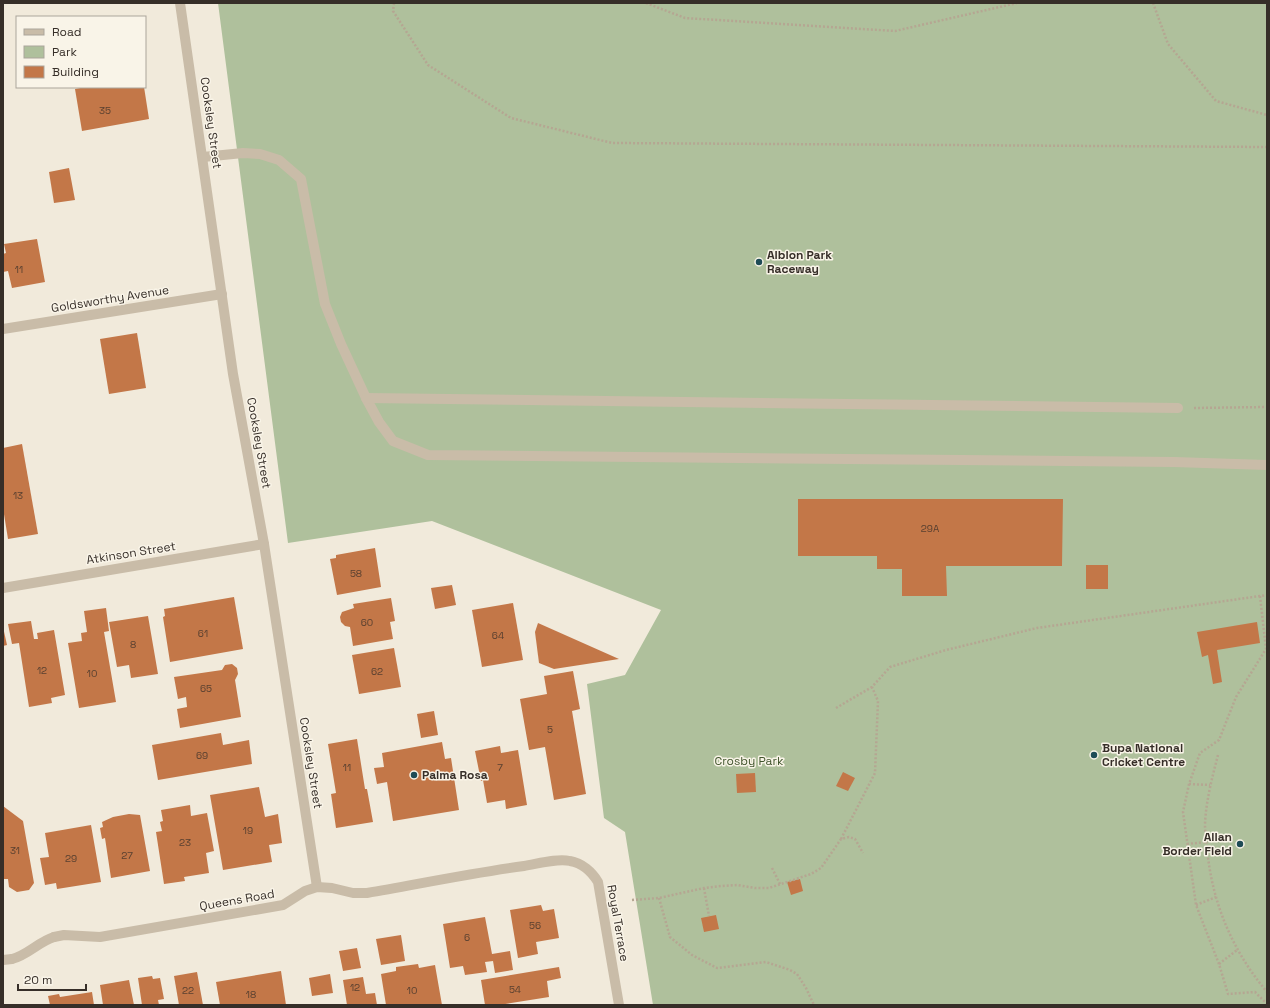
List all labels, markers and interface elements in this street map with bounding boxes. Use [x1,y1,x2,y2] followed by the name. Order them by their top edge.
[16,16,146,88] legend
[52,24,81,40] text: Road
[52,44,77,60] text: Park
[52,64,99,80] text: Building
[197,76,225,170] street label: Cooksley Street
[99,104,111,117] house number: 35
[767,247,832,277] place label: Albion Park Raceway
[754,257,764,267] marker: Albion Park Raceway
[15,263,23,276] house number: 11
[50,282,170,316] street label: Goldsworthy Avenue
[243,396,275,490] street label: Cooksley Street
[13,489,23,502] house number: 13
[921,522,940,535] house number: 29A
[85,538,177,568] street label: Atkinson Street
[350,567,362,580] house number: 58
[361,616,373,629] house number: 60
[198,627,208,640] house number: 61
[492,629,504,642] house number: 64
[130,638,136,651] house number: 8
[37,664,47,677] house number: 12
[371,665,383,678] house number: 62
[87,667,97,680] house number: 10
[200,682,212,695] house number: 65
[296,716,326,810] street label: Cooksley Street
[547,723,553,736] house number: 5
[1102,740,1185,770] place label: Bupa National Cricket Centre
[196,749,208,762] house number: 69
[1089,750,1099,760] marker: Bupa National Cricket Centre
[715,753,784,769] park label: Crosby Park
[343,761,351,774] house number: 11
[497,761,503,774] house number: 7
[422,767,488,783] place label: Palma Rosa
[409,770,419,780] marker: Palma Rosa
[243,824,253,837] house number: 19
[1162,829,1232,859] place label: Allan Border Field
[179,836,191,849] house number: 23
[1235,839,1245,849] marker: Allan Border Field
[10,844,20,857] house number: 31
[121,849,133,862] house number: 27
[65,852,77,865] house number: 29
[603,883,633,963] street label: Royal Terrace
[198,886,276,914] street label: Queens Road
[529,919,541,932] house number: 56
[464,931,470,944] house number: 6
[18,966,86,992] scale bar
[24,972,52,988] text: 20 m
[350,981,360,994] house number: 12
[509,983,521,996] house number: 54
[182,984,194,997] house number: 22
[407,984,417,997] house number: 10
[246,988,256,1001] house number: 18

